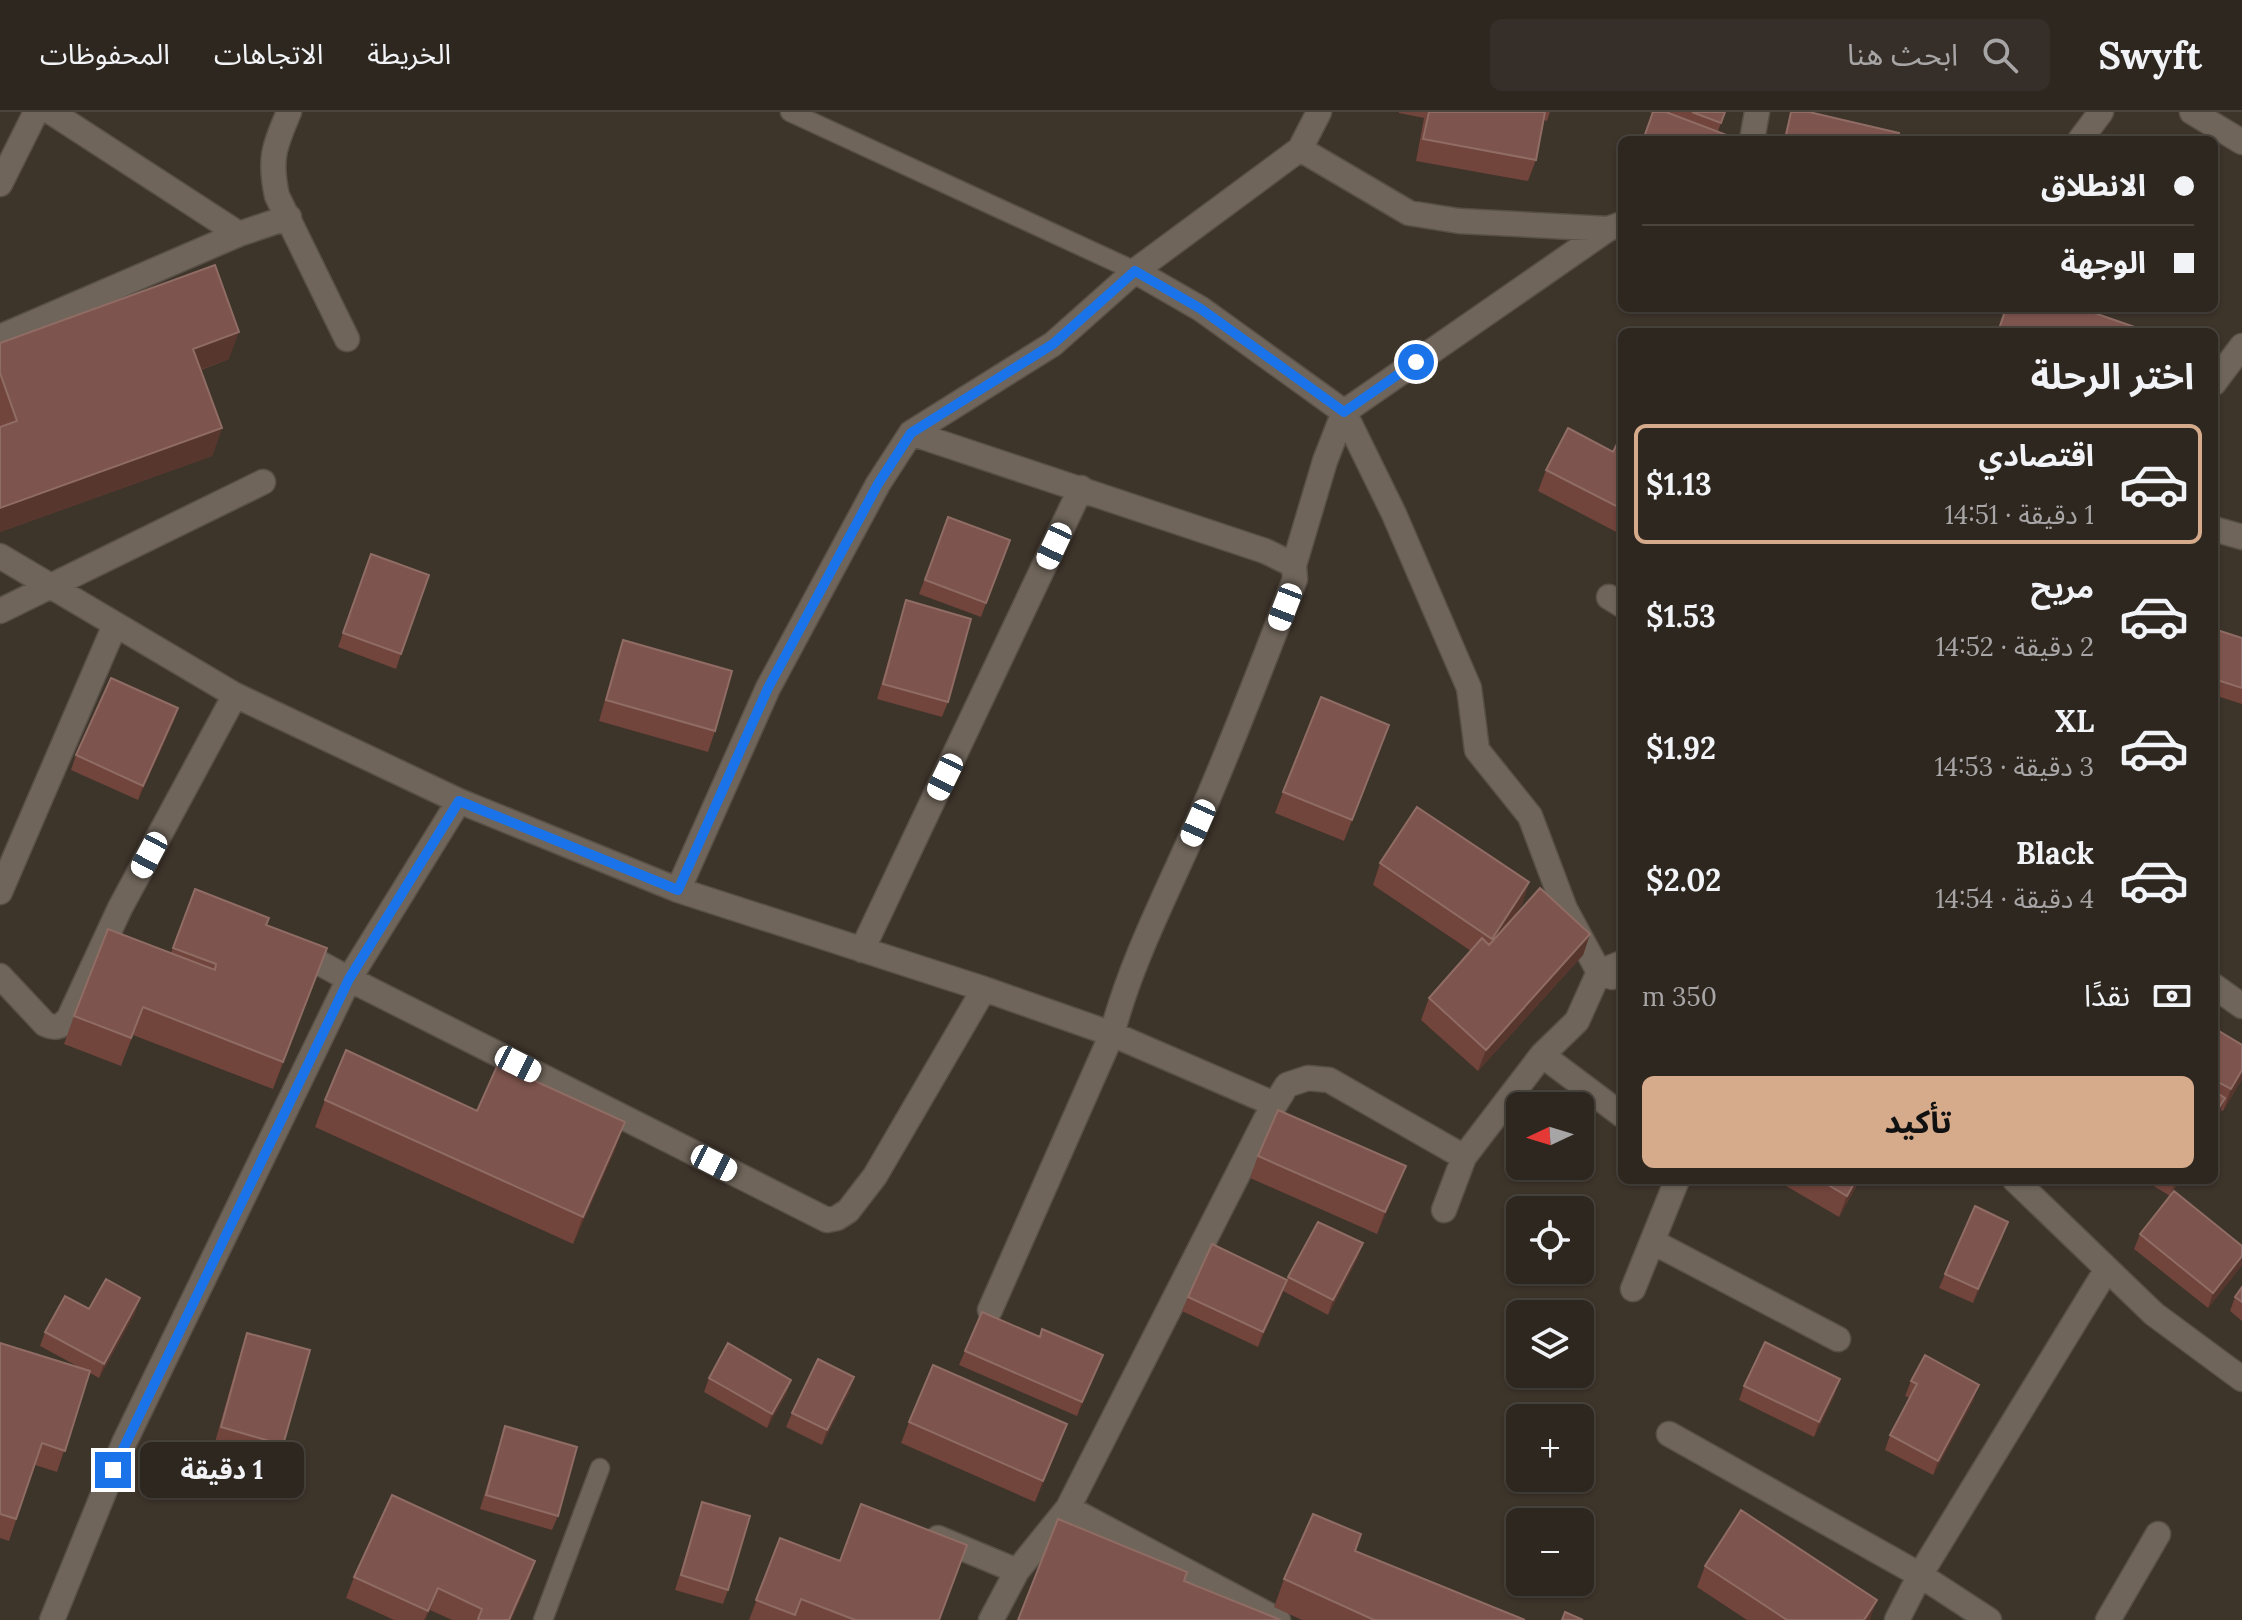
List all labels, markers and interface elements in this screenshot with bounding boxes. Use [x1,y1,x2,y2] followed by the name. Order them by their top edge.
[1490,19,2050,91] search box
[2098,31,2202,79] text: Swyft
[1978,33,2022,77] icon: search
[1847,35,1958,73] text: ابحث هنا
[40,36,170,72] text: المحفوظات
[214,36,323,72] text: الاتجاهات
[367,36,451,72] text: الخريطة
[2041,166,2146,204] text: الانطلاق
[2061,243,2146,281] text: الوجهة
[1398,344,1434,380] route start
[2031,353,2194,399] text: اختر الرحلة
[1979,436,2094,474] text: اقتصادي
[2118,448,2190,520] icon: car
[1646,465,1712,503] text: $1.13
[1945,498,2094,531] text: 1 دقيقة · 14:51
[1033,519,1075,573] car
[2031,568,2094,606] text: مريح
[1265,580,1305,634] car
[2118,580,2190,652] icon: car
[1646,597,1716,635] text: $1.53
[1936,630,2094,663] text: 2 دقيقة · 14:52
[2055,702,2094,740] text: XL
[2118,712,2190,784] icon: car
[1646,729,1716,767] text: $1.92
[924,750,966,804] car
[1935,750,2094,783] text: 3 دقيقة · 14:53
[1177,796,1219,850] car
[127,828,171,882] car
[2016,834,2094,872] text: Black
[2118,844,2190,916] icon: car
[1646,861,1721,899] text: $2.02
[1935,882,2094,915] text: 4 دقيقة · 14:54
[2150,974,2194,1018] icon: cash
[2084,976,2130,1014] text: نقدًا
[1642,980,1717,1013] text: 350 m
[491,1042,545,1086] car
[1642,1076,2194,1168] button: تأكيد
[1506,1092,1594,1180] north arrow
[1506,1092,1594,1596] map controls
[687,1141,741,1185] car
[1506,1196,1594,1284] button: locate
[1506,1300,1594,1388] button: layers
[1506,1404,1594,1492] button: +
[141,1442,305,1498] callout: 1 دقيقة
[95,1452,131,1488] route end
[181,1453,263,1486] text: 1 دقيقة
[1506,1508,1594,1596] button: −

